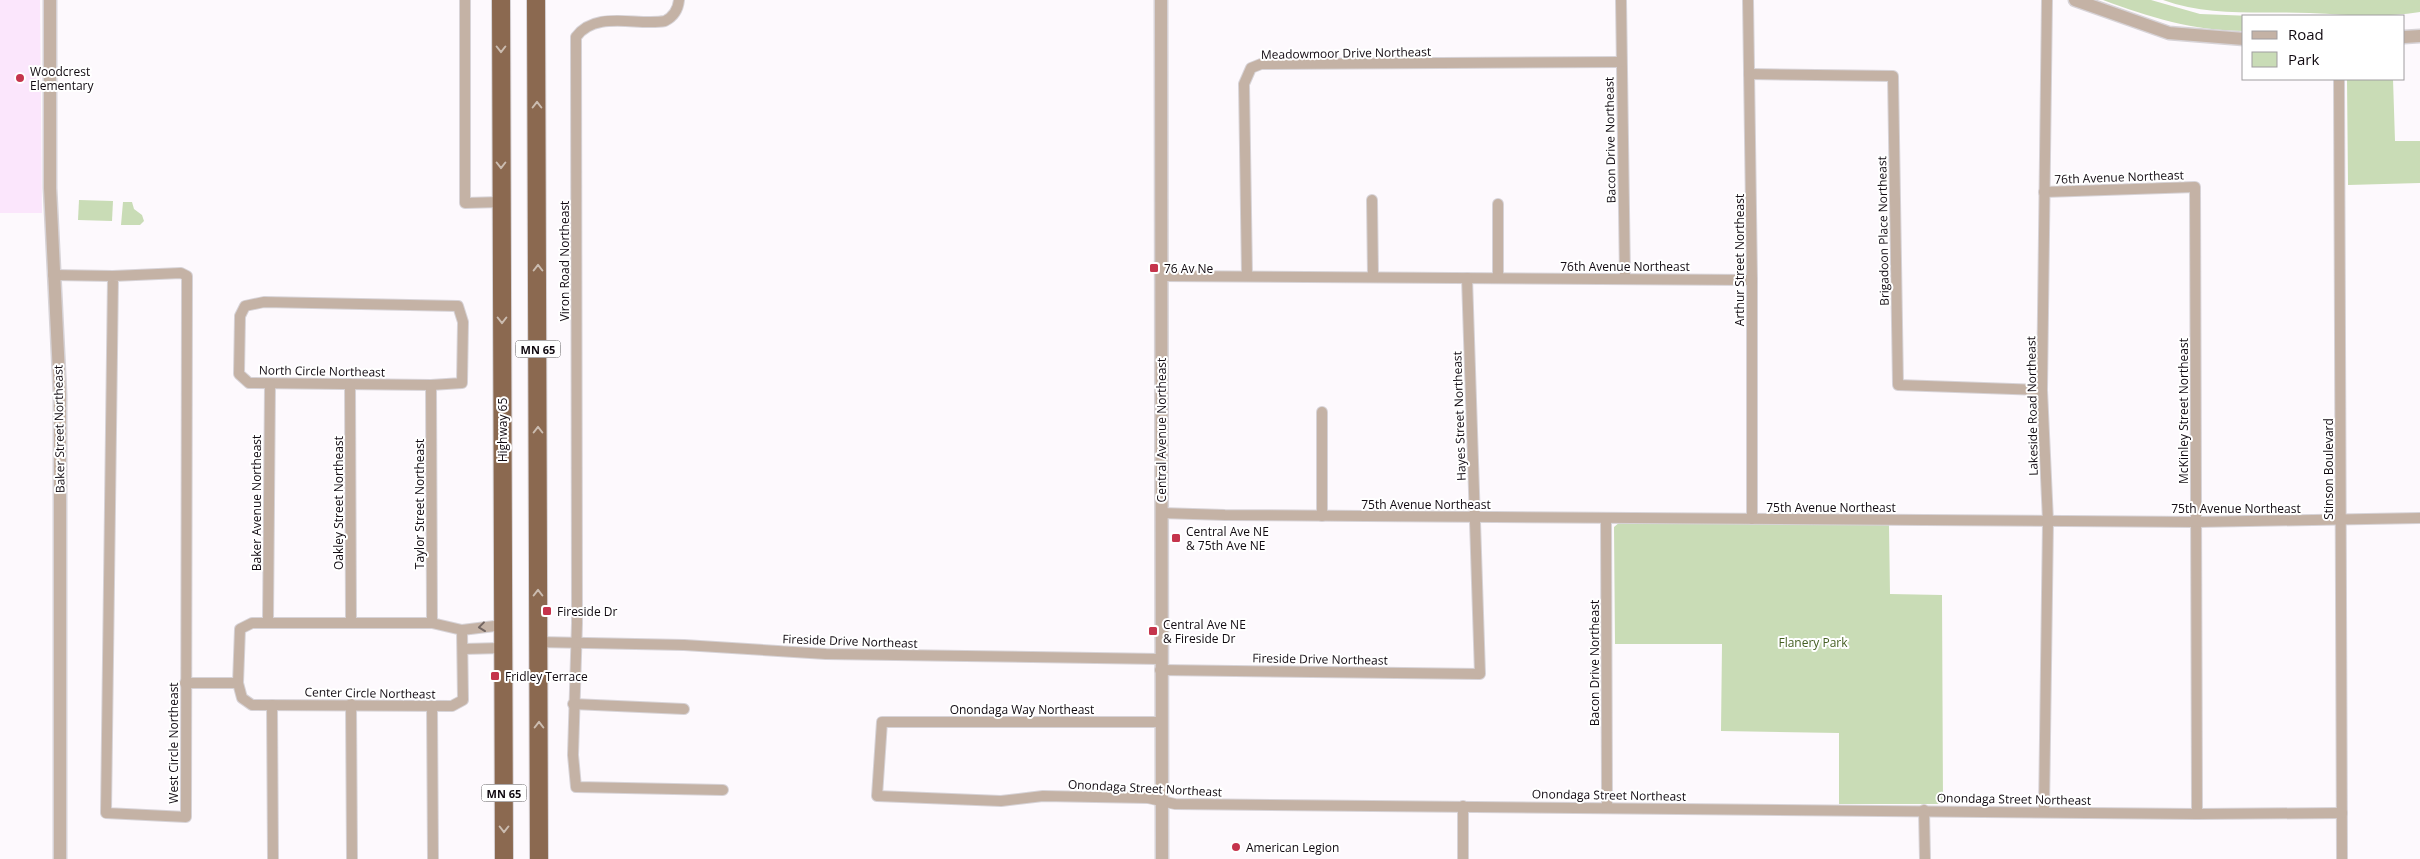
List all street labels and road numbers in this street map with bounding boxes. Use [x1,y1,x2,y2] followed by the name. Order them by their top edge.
[1261,43,1431,63] street label: Meadowmoor Drive Northeast
[1600,77,1620,203] street label: Bacon Drive Northeast
[1873,156,1893,306] street label: Brigadoon Place Northeast
[2054,166,2184,188] street label: 76th Avenue Northeast
[1731,194,1748,326] street label: Arthur Street Northeast
[556,201,573,321] street label: Viron Road Northeast
[1560,258,1690,275] street label: 76th Avenue Northeast
[2022,336,2042,476] street label: Lakeside Road Northeast
[2175,338,2192,484] street label: McKinley Street Northeast
[516,340,560,358] road number: MN 65
[1448,351,1470,481] street label: Hayes Street Northeast
[1153,358,1170,502] street label: Central Avenue Northeast
[259,361,385,381] street label: North Circle Northeast
[49,365,69,493] street label: Baker Street Northeast
[494,398,511,462] street label: Highway 65
[2320,418,2337,520] street label: Stinson Boulevard
[248,435,265,571] street label: Baker Avenue Northeast
[330,436,347,570] street label: Oakley Street Northeast
[411,439,428,569] street label: Taylor Street Northeast
[1361,496,1491,513] street label: 75th Avenue Northeast
[1766,499,1896,516] street label: 75th Avenue Northeast
[2171,500,2301,517] street label: 75th Avenue Northeast
[1586,600,1603,726] street label: Bacon Drive Northeast
[782,630,918,652] street label: Fireside Drive Northeast
[1252,649,1388,669] street label: Fireside Drive Northeast
[165,682,182,804] street label: West Circle Northeast
[304,683,436,703] street label: Center Circle Northeast
[950,701,1094,718] street label: Onondaga Way Northeast
[1067,775,1223,801] street label: Onondaga Street Northeast
[482,784,526,801] road number: MN 65
[1532,785,1686,805] street label: Onondaga Street Northeast
[1937,789,2091,809] street label: Onondaga Street Northeast

